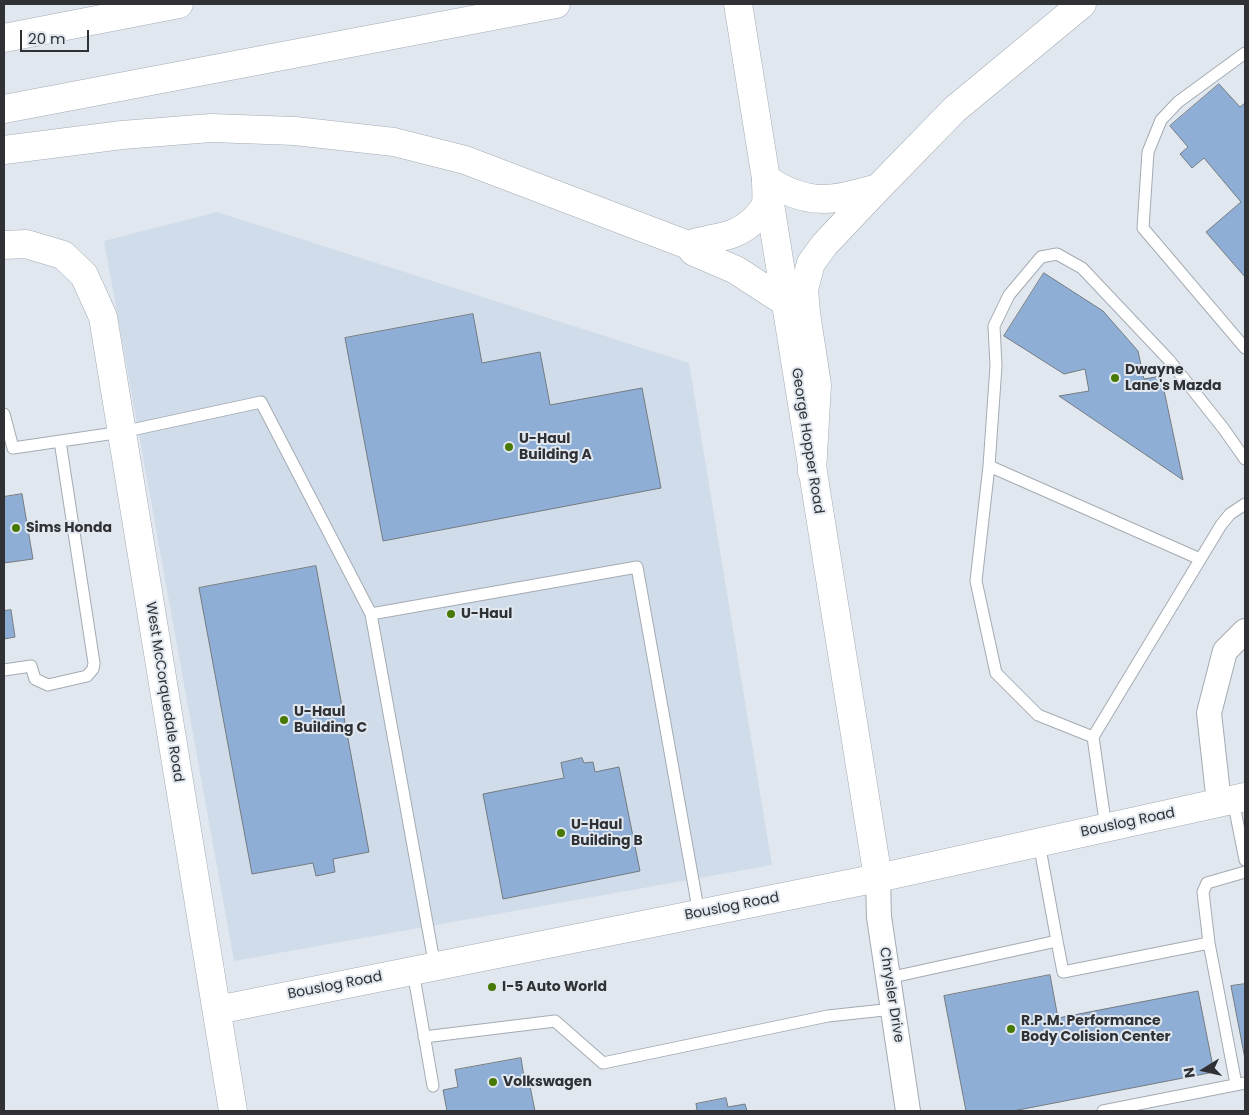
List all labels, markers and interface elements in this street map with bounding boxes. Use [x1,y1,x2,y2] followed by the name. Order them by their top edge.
[22,20,91,52] scale bar
[28,28,66,49] text: 20 m
[1125,362,1221,394] place label: Dwayne Lane's Mazda
[787,367,827,515] street label: George Hopper Road
[1109,372,1121,384] marker: Dwayne Lane's Mazda
[519,431,592,464] place label: U-Haul Building A
[503,441,515,453] marker: U-Haul Building A
[26,520,112,536] place label: Sims Honda
[10,522,22,534] marker: Sims Honda
[141,601,187,783] street label: West McCorquedale Road
[461,606,512,622] place label: U-Haul
[445,608,457,620] marker: U-Haul
[294,704,367,736] place label: U-Haul Building C
[278,714,290,726] marker: U-Haul Building C
[1079,805,1177,841] street label: Bouslog Road
[571,817,643,850] place label: U-Haul Building B
[555,827,567,839] marker: U-Haul Building B
[683,890,781,924] street label: Bouslog Road
[875,946,907,1044] street label: Chrysler Drive
[286,969,384,1003] street label: Bouslog Road
[502,979,607,995] place label: I-5 Auto World
[486,981,498,993] marker: I-5 Auto World
[1021,1013,1171,1046] place label: R.P.M. Performance Body Colision Center
[1005,1023,1017,1035] marker: R.P.M. Performance Body Colision Center
[1179,1045,1229,1095] north arrow
[1178,1066,1200,1080] text: N
[503,1074,592,1090] place label: Volkswagen
[487,1076,499,1088] marker: Volkswagen

